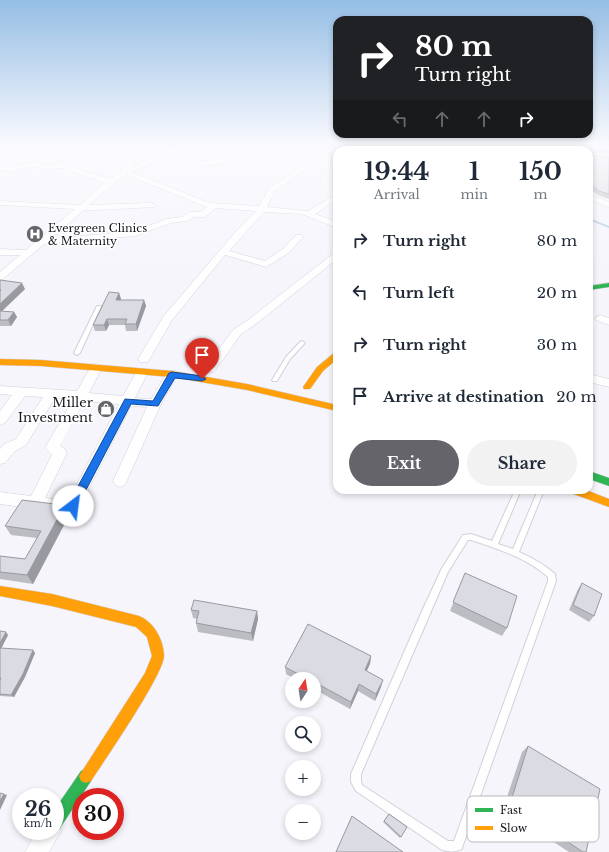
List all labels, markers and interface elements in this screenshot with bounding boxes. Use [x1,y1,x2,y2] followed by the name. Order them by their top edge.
[415,29,492,64] text: 80 m
[349,32,401,84] icon: right
[415,64,511,86] text: Turn right
[389,108,411,130] icon: left
[431,108,453,130] icon: ahead
[473,108,495,130] icon: ahead
[515,108,537,130] icon: right
[364,157,429,186] text: 19:44
[469,157,479,186] text: 1
[519,157,562,186] text: 150
[374,186,420,203] text: Arrival
[461,186,488,203] text: min
[533,186,547,203] text: m
[48,221,147,248] place label: Evergreen Clinics & Maternity
[25,224,45,244] hospital icon: Evergreen Clinics & Maternity
[349,229,371,251] icon: right
[383,231,466,250] text: Turn right
[537,231,577,250] text: 80 m
[349,281,371,303] icon: left
[383,283,454,302] text: Turn left
[537,283,577,302] text: 20 m
[349,333,371,355] icon: right
[383,335,466,354] text: Turn right
[537,335,577,354] text: 30 m
[185,338,219,379] pin
[191,344,213,366] icon: arrive
[349,385,371,407] icon: arrive
[383,387,544,406] text: Arrive at destination
[556,387,597,406] text: 20 m
[18,394,94,426] place label: Miller Investment
[96,399,116,419] shop icon: Miller Investment
[349,440,459,486] button: Exit
[467,440,577,486] button: Share
[52,485,94,527] position arrow
[285,672,321,708] north arrow
[285,672,321,840] map controls
[285,716,321,752] button: search
[285,760,321,796] button: +
[72,788,124,840] speed limit sign: 30
[467,796,599,842] legend
[25,797,51,821] text: 26
[500,803,523,817] text: Fast
[285,804,321,840] button: −
[24,817,52,830] text: km/h
[500,821,528,835] text: Slow

